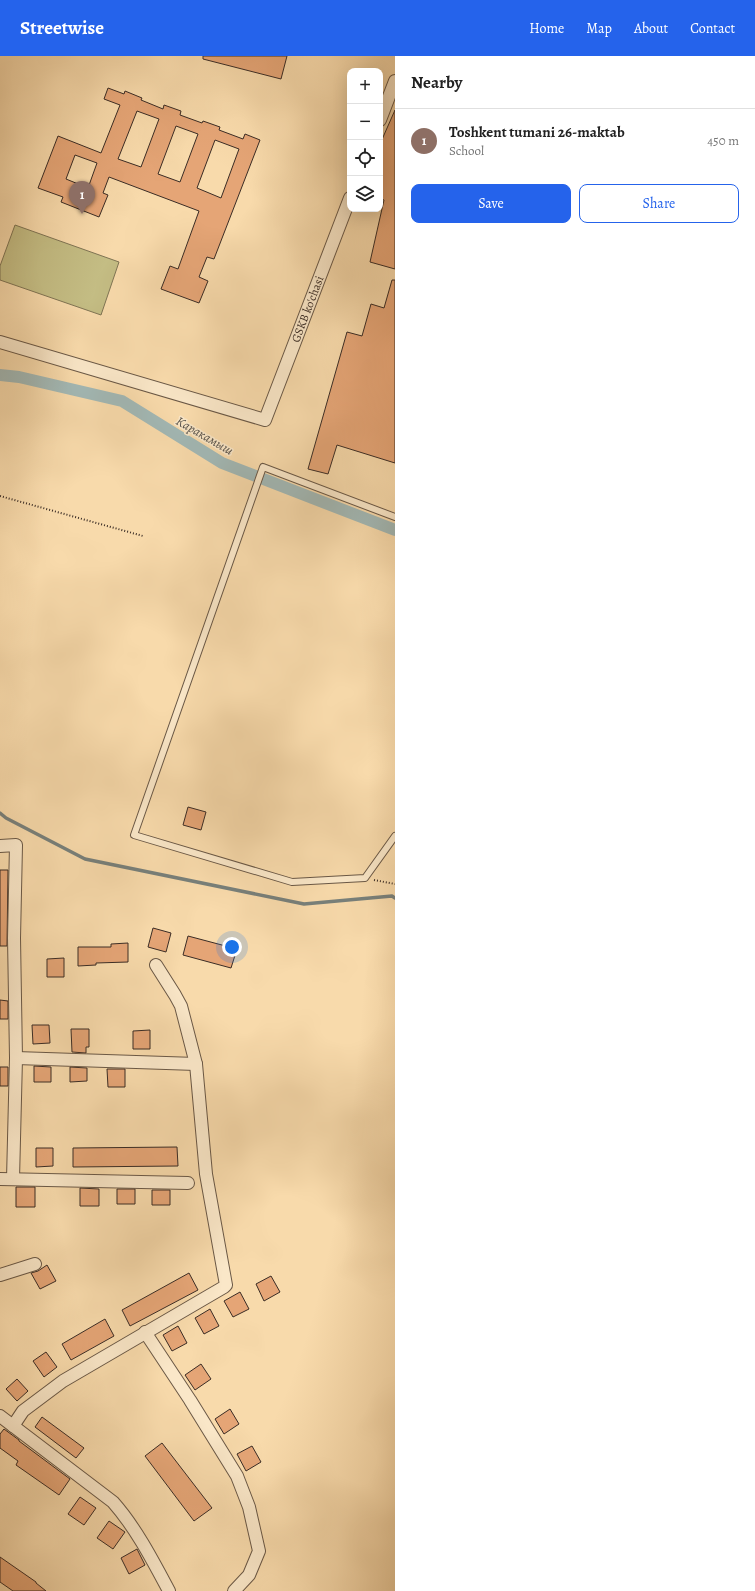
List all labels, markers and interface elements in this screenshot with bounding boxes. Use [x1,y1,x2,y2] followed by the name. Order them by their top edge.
[20,15,104,41] text: Streetwise
[529,19,564,38] text: Home
[586,19,612,38] text: Map
[634,19,668,38] text: About
[690,19,735,38] text: Contact
[347,68,383,212] map controls
[347,68,383,104] button: +
[411,71,462,94] text: Nearby
[347,104,383,140] button: −
[449,122,625,142] text: Toshkent tumani 26-maktab
[422,132,426,149] text: 1
[707,132,739,149] text: 450 m
[347,140,383,176] button: locate
[449,142,484,159] text: School
[347,176,383,212] button: layers
[69,181,95,214] pin: 1
[411,184,571,223] button: Save
[579,184,739,223] button: Share
[287,274,327,345] street label: GSKB ko'chasi
[173,412,237,459] water label: Каракамыш
[222,937,242,957] your location

